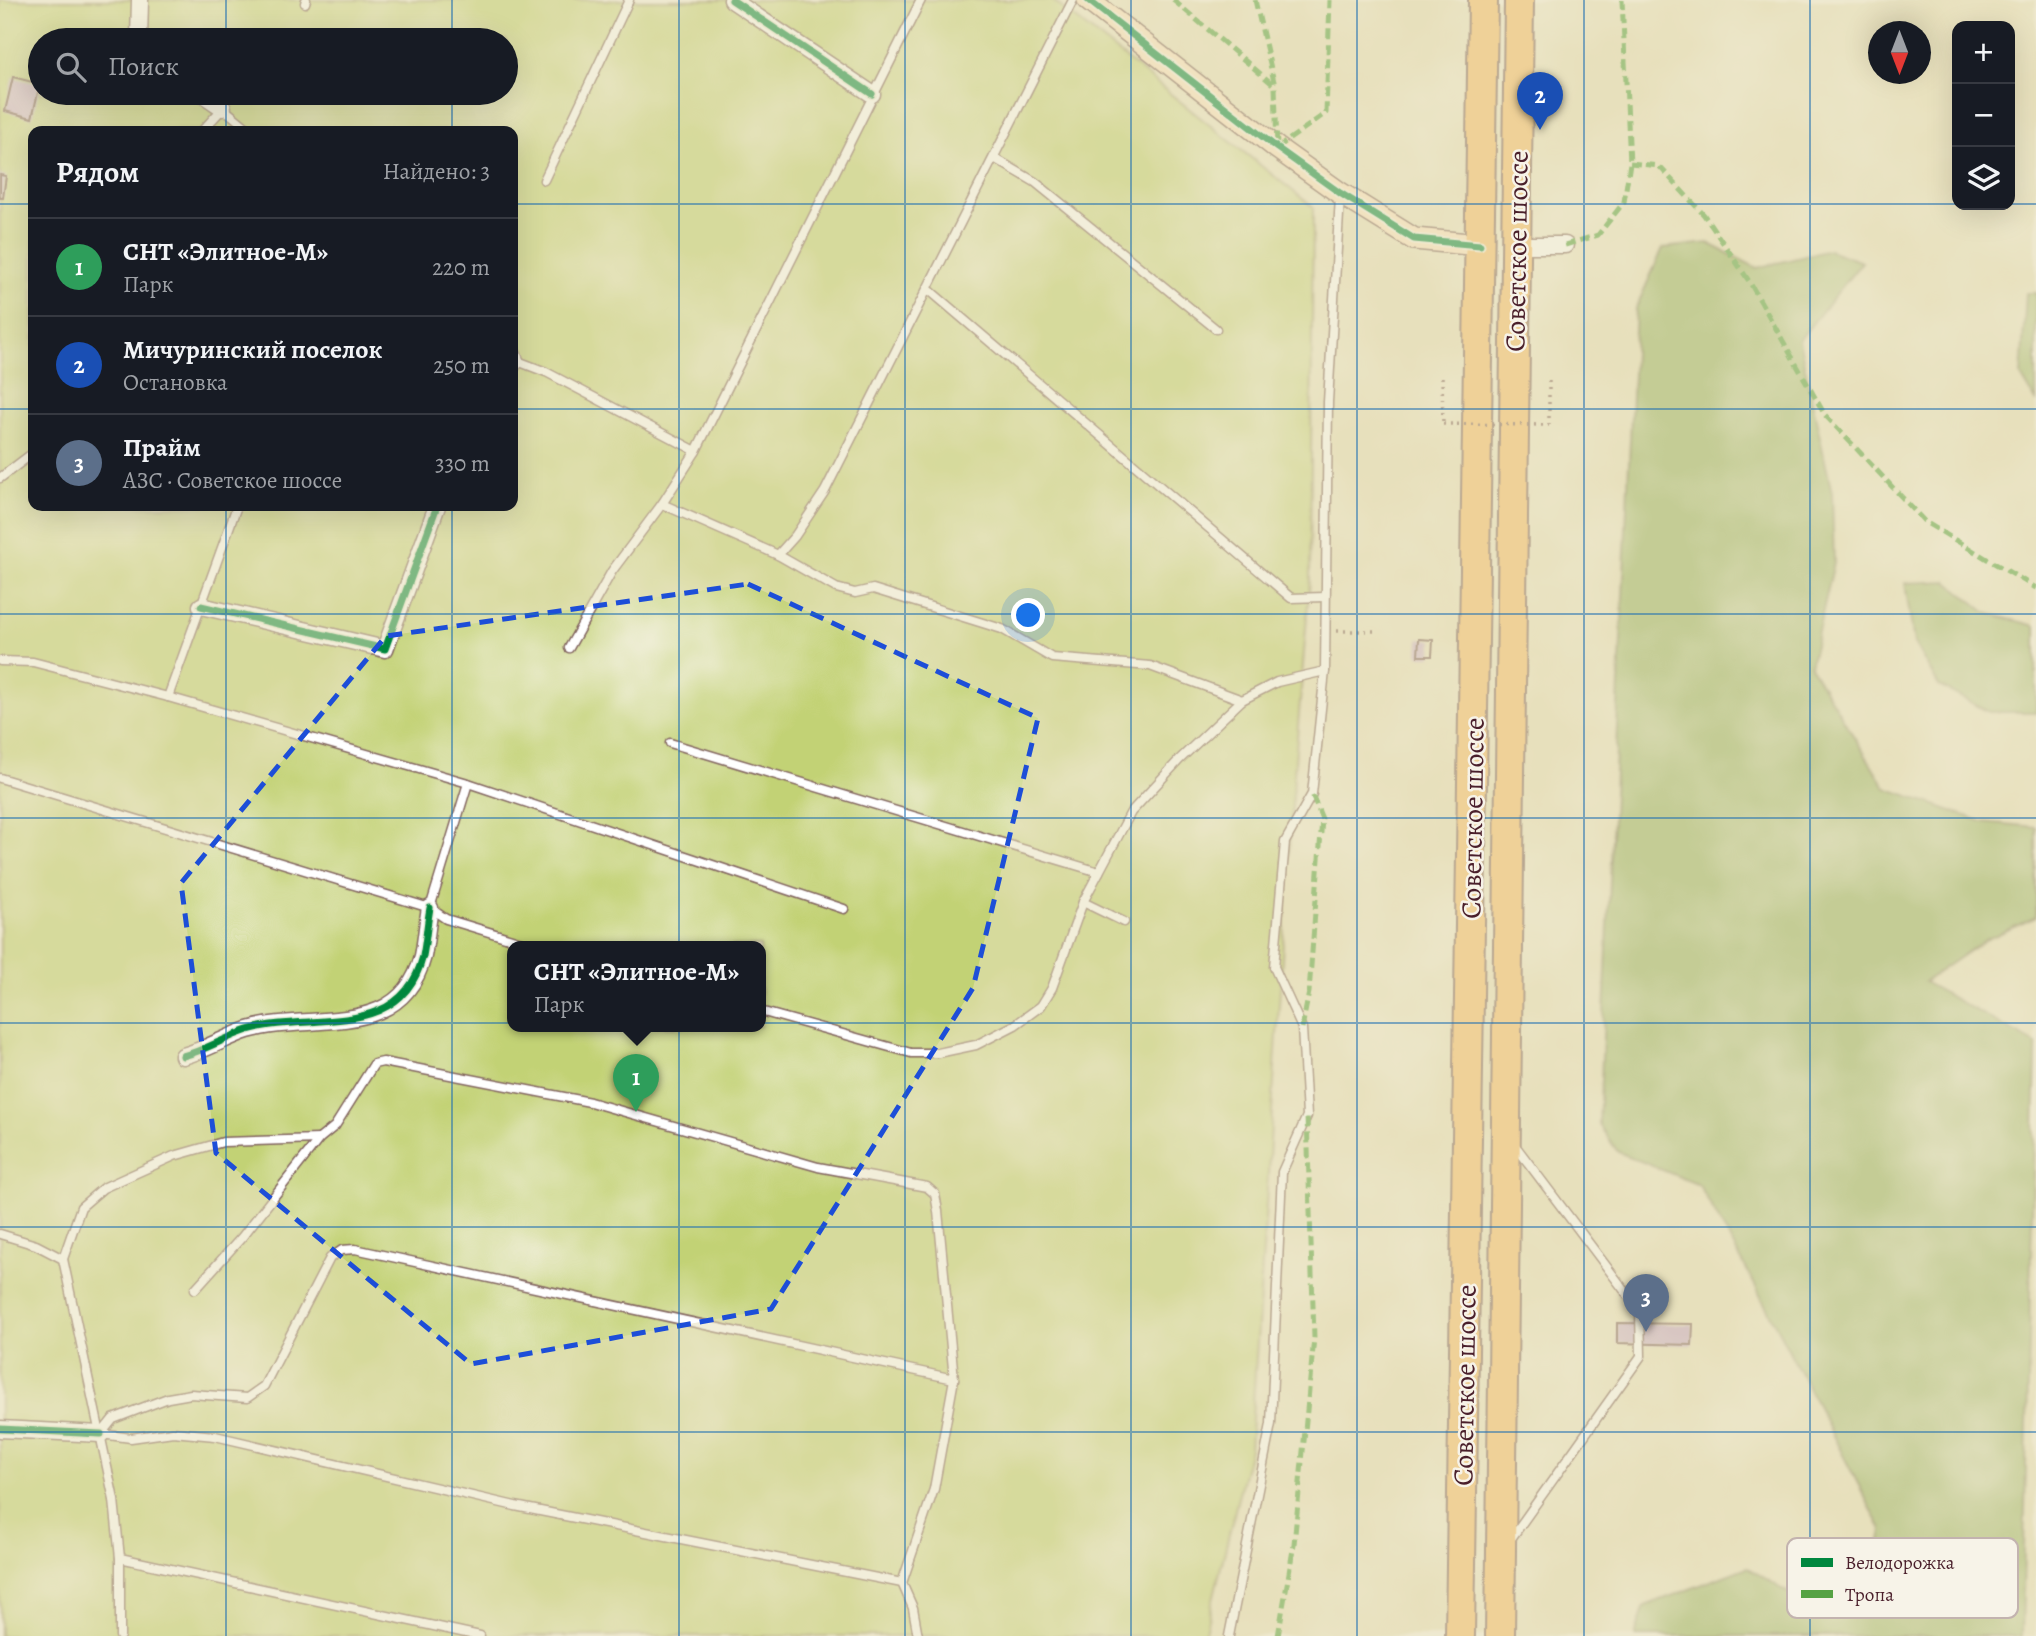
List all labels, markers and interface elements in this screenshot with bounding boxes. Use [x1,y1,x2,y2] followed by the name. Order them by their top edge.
[1868,21,1931,84] north arrow
[1952,21,2015,210] map controls
[1952,21,2015,84] button: +
[28,28,518,105] search box
[52,48,90,86] icon: search
[108,49,179,84] text: Поиск
[1517,72,1563,130] pin: 2
[1952,84,2015,147] button: −
[1952,147,2015,210] button: layers
[1496,150,1538,352] street label: Советское шоссе
[56,152,139,192] text: Рядом
[383,156,490,187] text: Найдено: 3
[123,234,328,269] text: СНТ «Элитное-М»
[75,252,83,283] text: 1
[432,252,490,283] text: 220 m
[123,269,174,300] text: Парк
[123,332,383,367] text: Мичуринский поселок
[73,350,85,381] text: 2
[433,350,490,381] text: 250 m
[123,367,228,398] text: Остановка
[123,430,201,465] text: Прайм
[74,448,84,479] text: 3
[435,448,490,479] text: 330 m
[123,465,342,496] text: АЗС · Советское шоссе
[1011,598,1045,632] your location
[1452,717,1494,919] street label: Советское шоссе
[507,941,766,1032] popup
[534,954,739,989] text: СНТ «Элитное-М»
[534,989,584,1020] text: Парк
[613,1054,659,1112] pin: 1
[1623,1274,1669,1332] pin: 3
[1444,1284,1486,1486] street label: Советское шоссе
[1787,1538,2018,1618] legend
[1845,1550,1955,1576] text: Велодорожка
[1845,1582,1894,1608] text: Тропа

